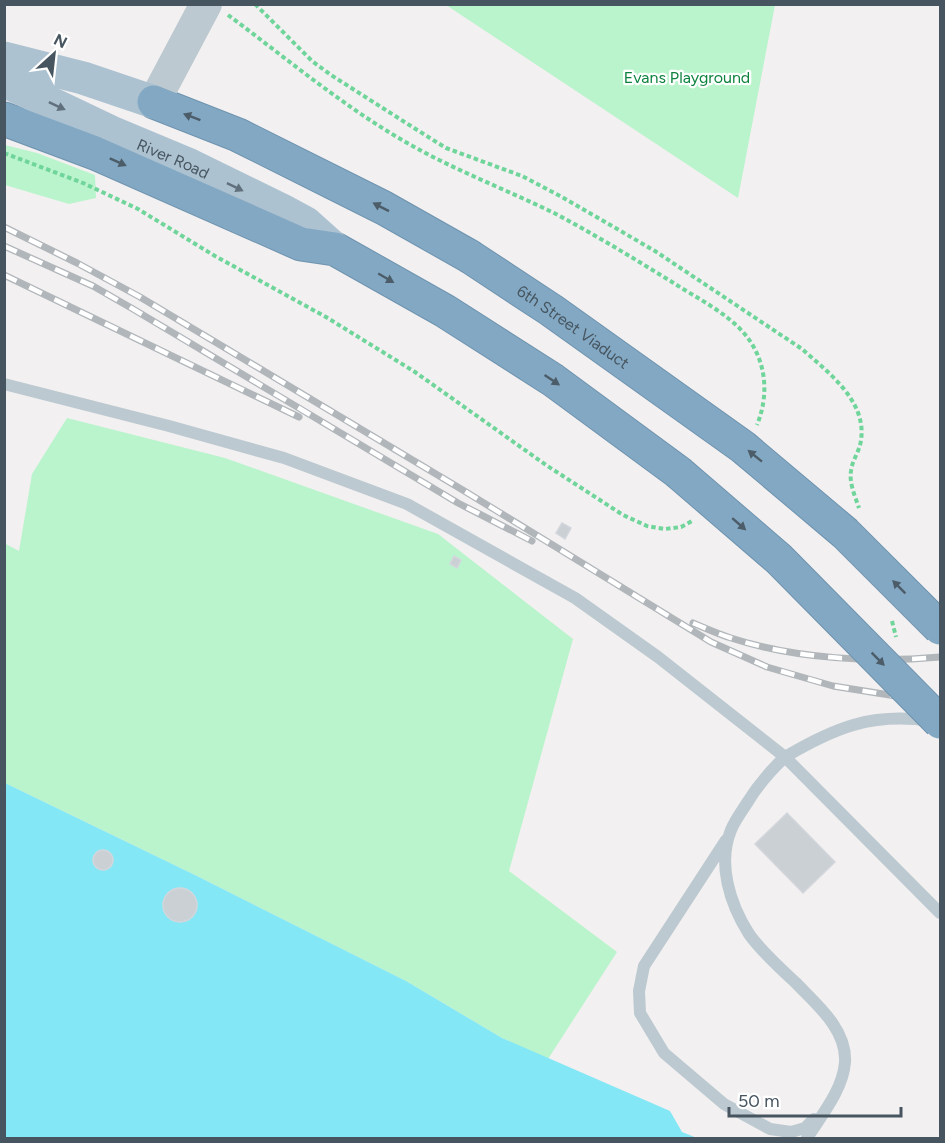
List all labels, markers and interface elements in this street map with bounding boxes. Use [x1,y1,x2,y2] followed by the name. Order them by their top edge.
[24,24,84,84] north arrow
[51,30,70,52] text: N
[624,68,750,87] park label: Evans Playground
[49,101,66,110] one-way arrow
[183,112,201,121] one-way arrow
[134,134,212,182] street label: River Road
[109,158,126,167] one-way arrow
[226,183,243,192] one-way arrow
[373,202,390,212] one-way arrow
[378,273,395,283] one-way arrow
[514,281,633,372] street label: 6th Street Viaduct
[544,374,560,385] one-way arrow
[747,451,762,463] one-way arrow
[731,517,746,530] one-way arrow
[892,580,906,594] one-way arrow
[871,652,885,666] one-way arrow
[729,1080,902,1118] scale bar
[738,1090,780,1112] text: 50 m

